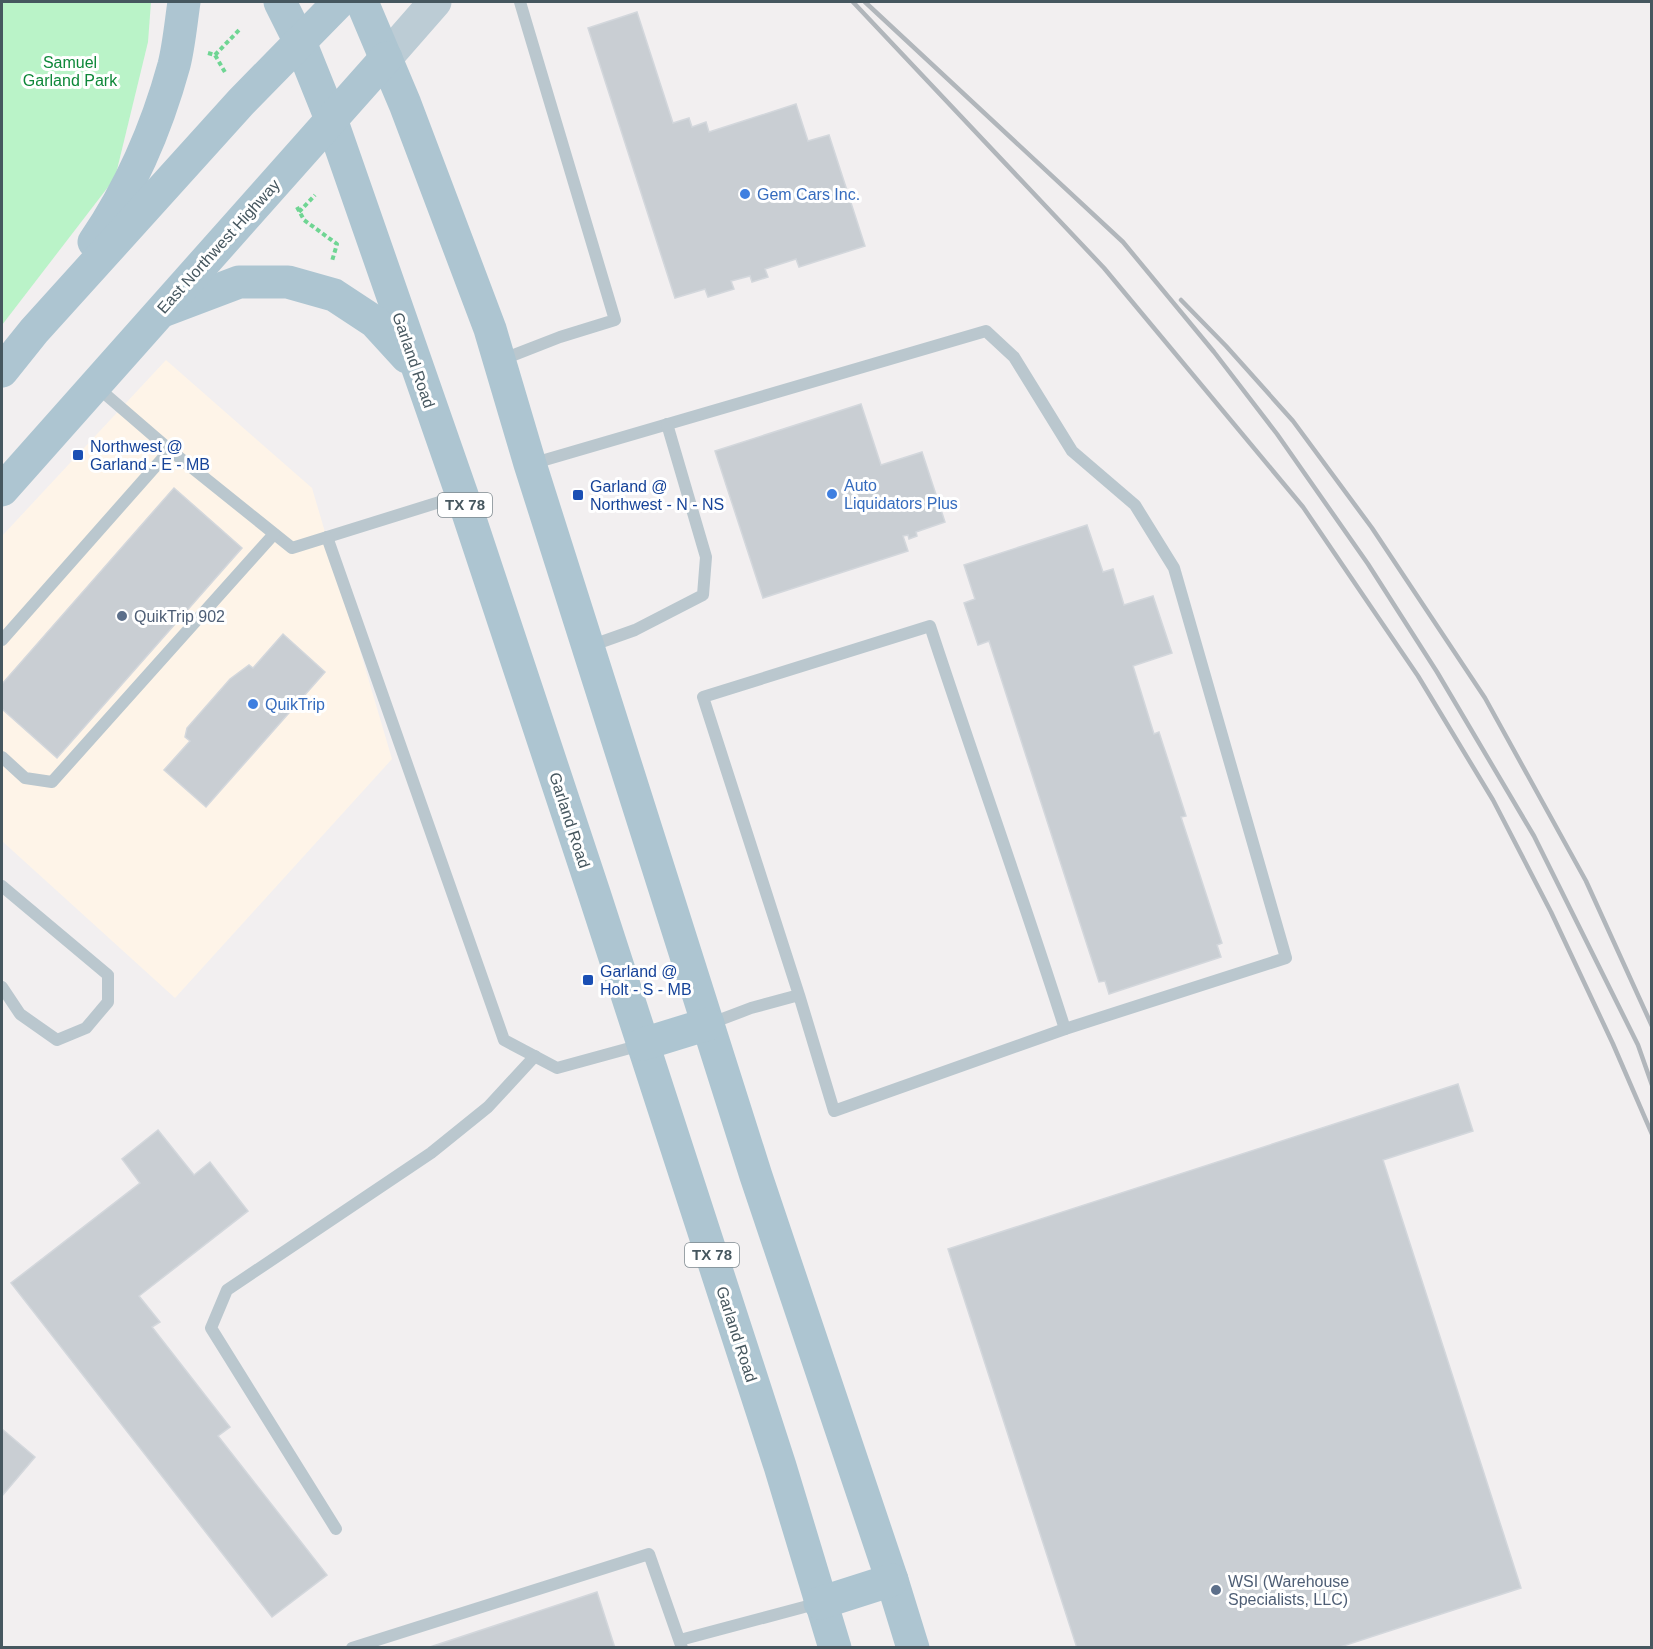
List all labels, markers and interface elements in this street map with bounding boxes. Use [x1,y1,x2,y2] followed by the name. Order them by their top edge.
[23,54,118,89] park label: Samuel Garland Park
[154,176,283,317] street label: East Northwest Highway
[757,186,860,203] place label: Gem Cars Inc.
[738,187,752,201] marker: Gem Cars Inc.
[389,310,438,410] street label: Garland Road
[90,438,210,473] place label: Northwest @ Garland - E - MB
[71,448,85,462] marker: Northwest @ Garland - E - MB
[844,477,958,512] place label: Auto Liquidators Plus
[590,478,724,513] place label: Garland @ Northwest - N - NS
[825,487,839,501] marker: Auto Liquidators Plus
[571,488,585,502] marker: Garland @ Northwest - N - NS
[438,493,492,517] road number: TX 78
[134,608,225,625] place label: QuikTrip 902
[115,609,129,623] marker: QuikTrip 902
[265,696,325,713] place label: QuikTrip
[246,697,260,711] marker: QuikTrip
[546,770,593,870] street label: Garland Road
[600,963,692,998] place label: Garland @ Holt - S - MB
[581,973,595,987] marker: Garland @ Holt - S - MB
[685,1243,739,1267] road number: TX 78
[713,1284,760,1384] street label: Garland Road
[1228,1573,1349,1608] place label: WSI (Warehouse Specialists, LLC)
[1209,1583,1223,1597] marker: WSI (Warehouse Specialists, LLC)

